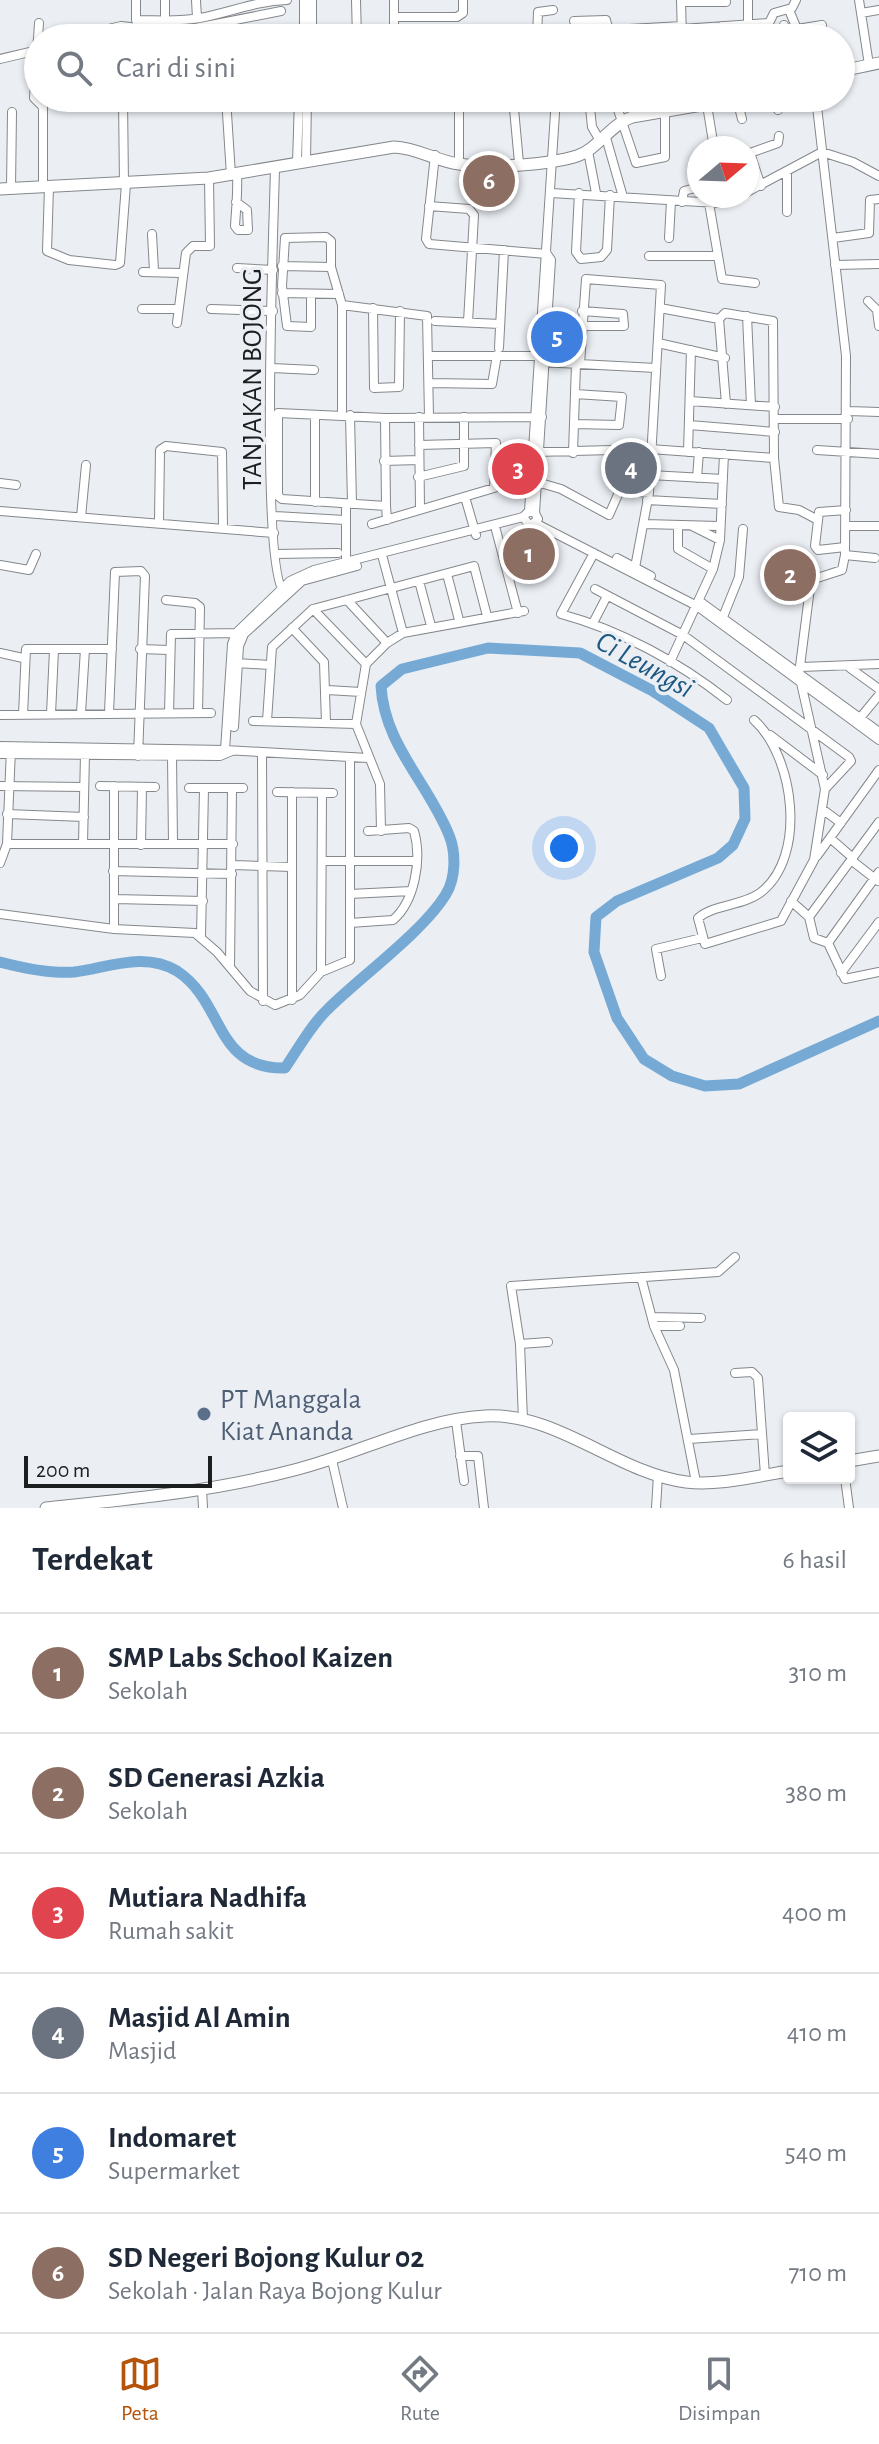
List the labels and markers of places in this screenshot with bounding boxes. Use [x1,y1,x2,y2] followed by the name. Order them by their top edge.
[463,151,515,211] pin: 6
[531,307,583,367] pin: 5
[605,438,657,498] pin: 4
[492,439,544,499] pin: 3
[503,524,555,584] pin: 1
[764,545,816,605] pin: 2
[220,1386,362,1446] place label: PT Manggala Kiat Ananda
[195,1405,213,1423] marker: PT Manggala Kiat Ananda

